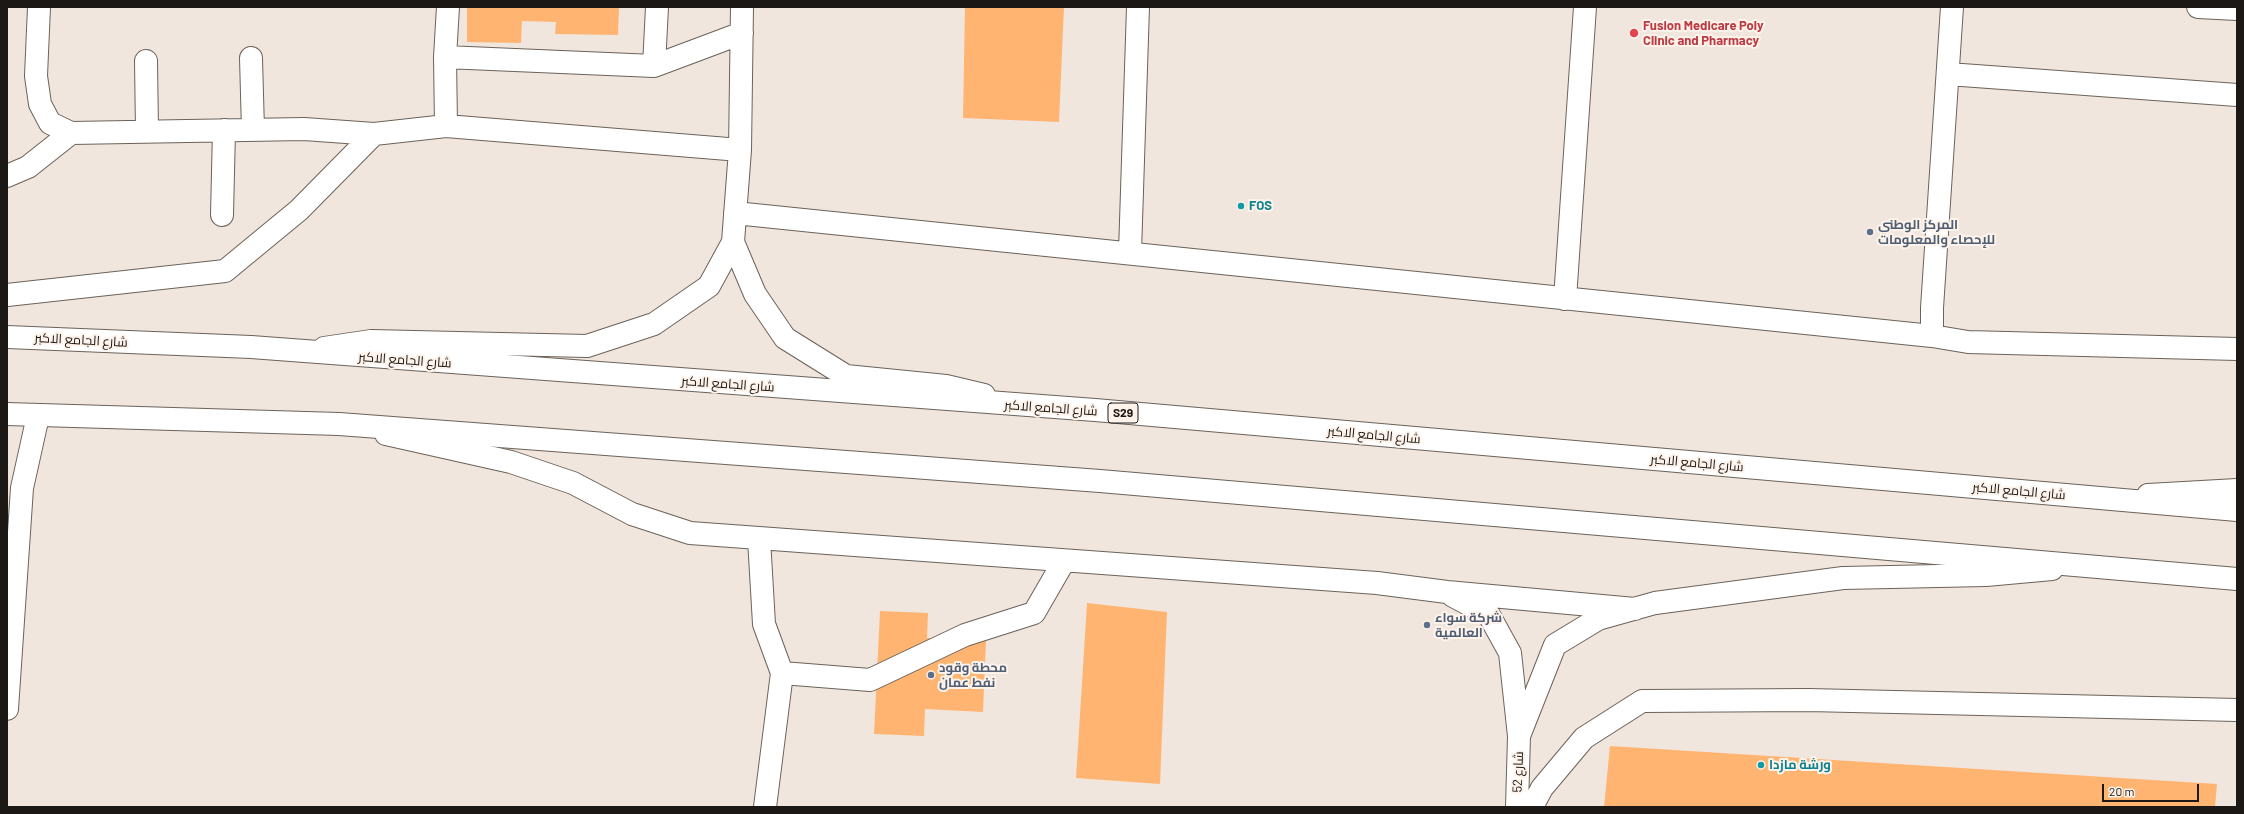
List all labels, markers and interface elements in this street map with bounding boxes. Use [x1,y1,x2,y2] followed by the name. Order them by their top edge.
[1643,18,1763,49] place label: Fusion Medicare Poly Clinic and Pharmacy
[1628,27,1640,39] marker: Fusion Medicare Poly Clinic and Pharmacy
[1249,198,1272,214] place label: FOS
[1236,201,1246,211] marker: FOS
[1878,217,1995,248] place label: المركز الوطني للإحصاء والمعلومات
[1865,227,1875,237] marker: المركز الوطني للإحصاء والمعلومات
[34,330,128,350] street label: شارع الجامع الاكبر
[358,349,452,371] street label: شارع الجامع الاكبر
[681,373,775,395] street label: شارع الجامع الاكبر
[1004,397,1098,419] street label: شارع الجامع الاكبر
[1108,403,1138,423] road number: S29
[1327,423,1421,447] street label: شارع الجامع الاكبر
[1650,451,1744,475] street label: شارع الجامع الاكبر
[1972,479,2066,503] street label: شارع الجامع الاكبر
[1435,610,1502,641] place label: شركة سواء العالمية
[1422,620,1432,630] marker: شركة سواء العالمية
[939,660,1007,691] place label: محطة وقود نفط عمان
[926,670,936,680] marker: محطة وقود نفط عمان
[1509,751,1527,793] street label: شارع 52
[1769,757,1831,773] place label: ورشة مازدا
[1756,760,1766,770] marker: ورشة مازدا
[2104,776,2201,802] scale bar
[2109,784,2135,798] text: 20 m

